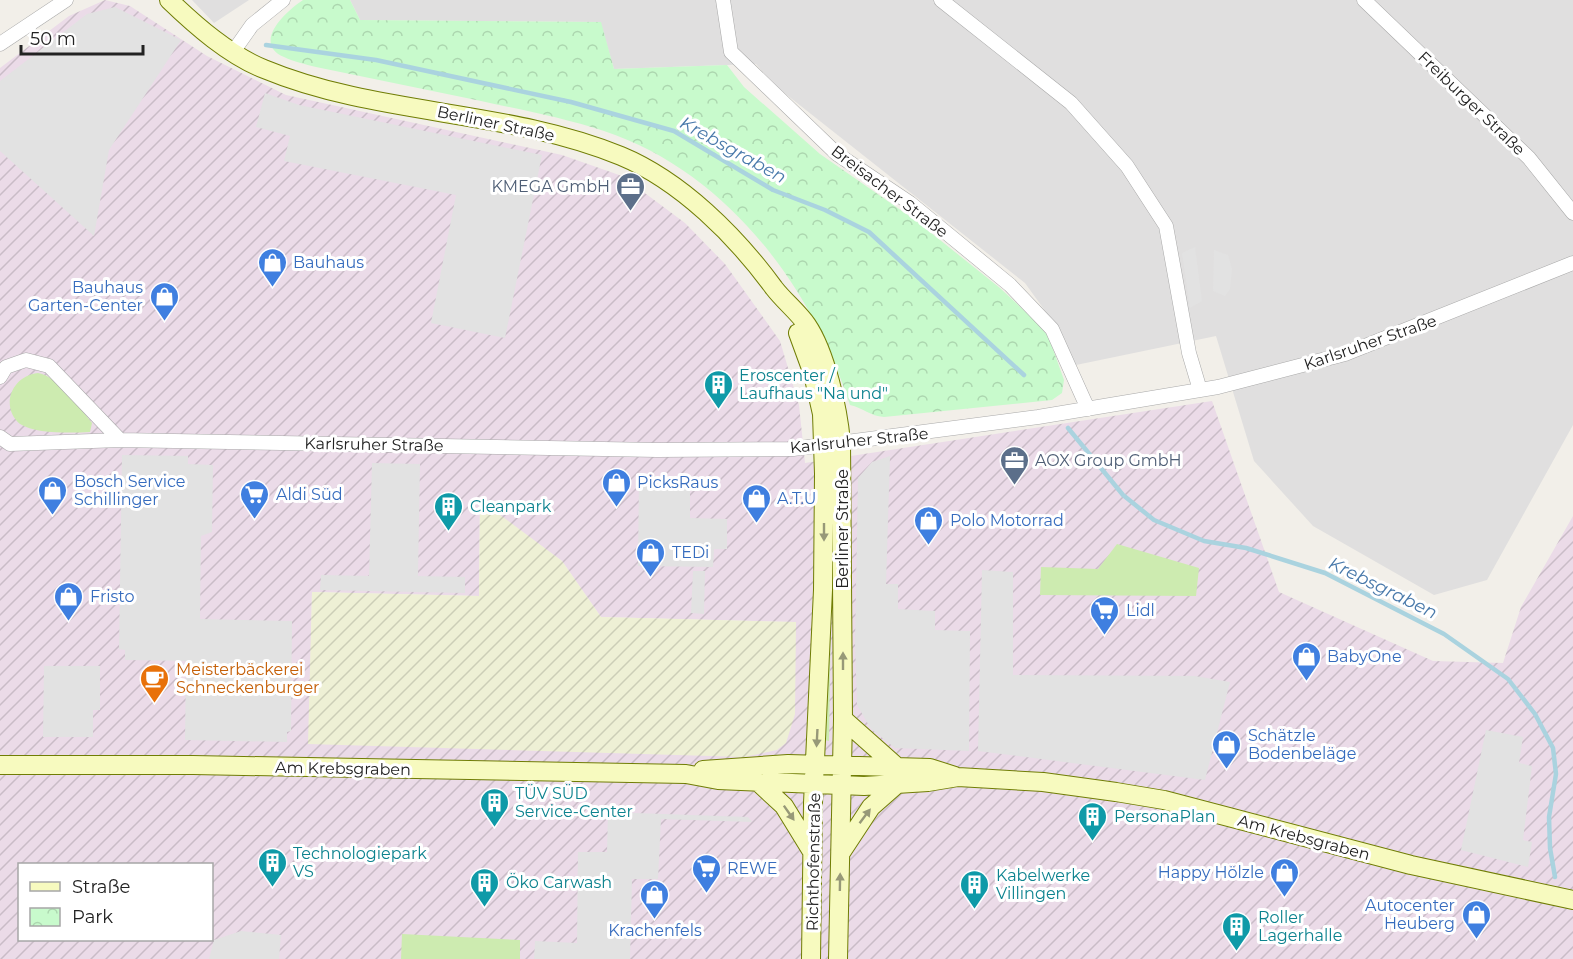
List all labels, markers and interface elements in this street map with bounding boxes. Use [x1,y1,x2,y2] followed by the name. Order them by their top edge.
[21,18,142,56] scale bar
[30,28,76,50] text: 50 m
[1414,48,1529,159] street label: Freiburger Straße
[435,102,556,145] street label: Berliner Straße
[676,112,790,188] water label: Krebsgraben
[828,141,952,242] street label: Breisacher Straße
[615,170,647,212] office icon: KMEGA GmbH
[491,177,610,196] place label: KMEGA GmbH
[256,246,288,288] shop icon: Bauhaus
[293,253,364,272] place label: Bauhaus
[28,278,143,315] place label: Bauhaus Garten-Center
[148,280,180,322] shop icon: Bauhaus Garten-Center
[1301,311,1439,374] street label: Karlsruher Straße
[739,366,888,403] place label: Eroscenter / Laufhaus "Na und"
[702,368,734,410] building icon: Eroscenter / Laufhaus "Na und"
[789,424,929,457] street label: Karlsruher Straße
[304,434,444,455] street label: Karlsruher Straße
[998,444,1030,486] office icon: AOX Group GmbH
[1035,451,1182,470] place label: AOX Group GmbH
[600,466,632,508] shop icon: PicksRaus
[833,469,852,589] street label: Berliner Straße
[74,472,185,509] place label: Bosch Service Schillinger
[637,473,718,492] place label: PicksRaus
[37,474,69,516] shop icon: Bosch Service Schillinger
[239,478,271,520] supermarket icon: Aldi Süd
[740,482,772,524] shop icon: A.T.U
[276,485,343,504] place label: Aldi Süd
[777,489,817,508] place label: A.T.U
[433,490,465,532] building icon: Cleanpark
[470,497,552,516] place label: Cleanpark
[913,504,945,546] shop icon: Polo Motorrad
[950,511,1064,530] place label: Polo Motorrad
[819,523,829,542] one-way arrow
[635,536,667,578] shop icon: TEDi
[672,543,709,562] place label: TEDi
[1325,552,1441,624] water label: Krebsgraben
[53,580,85,622] shop icon: Fristo
[90,587,135,606] place label: Fristo
[1089,594,1121,636] supermarket icon: Lidl
[1126,601,1155,620] place label: Lidl
[1290,640,1322,682] shop icon: BabyOne
[1327,647,1402,666] place label: BabyOne
[838,651,848,670] one-way arrow
[176,660,319,697] place label: Meisterbäckerei Schneckenburger
[139,662,171,704] cafe icon: Meisterbäckerei Schneckenburger
[1248,726,1356,763] place label: Schätzle Bodenbeläge
[812,728,821,747] one-way arrow
[1211,728,1243,770] shop icon: Schätzle Bodenbeläge
[275,758,411,779] street label: Am Krebsgraben
[515,783,633,821] place label: TÜV SÜD Service-Center
[478,786,510,828] building icon: TÜV SÜD Service-Center
[803,793,824,931] street label: Richthofenstraße
[1077,800,1109,842] building icon: PersonaPlan
[783,805,795,821] one-way arrow
[1114,807,1215,826] place label: PersonaPlan
[858,808,870,823] one-way arrow
[1236,811,1372,864] street label: Am Krebsgraben
[293,844,427,881] place label: Technologiepark VS
[256,846,288,888] building icon: Technologiepark VS
[690,852,722,894] supermarket icon: REWE
[1269,856,1301,898] shop icon: Happy Hölzle
[727,859,777,878] place label: REWE
[18,863,213,941] legend
[1158,863,1264,882] place label: Happy Hölzle
[469,866,501,908] building icon: Öko Carwash
[996,866,1090,903] place label: Kabelwerke Villingen
[959,868,991,910] building icon: Kabelwerke Villingen
[506,872,612,892] place label: Öko Carwash
[835,873,845,892] one-way arrow
[72,876,131,898] text: Straße
[639,878,671,920] shop icon: Krachenfels
[1365,896,1455,933] place label: Autocenter Heuberg
[1460,898,1492,940] shop icon: Autocenter Heuberg
[72,906,113,928] text: Park
[1258,908,1342,945] place label: Roller Lagerhalle
[1221,910,1253,952] building icon: Roller Lagerhalle
[608,921,702,940] place label: Krachenfels

